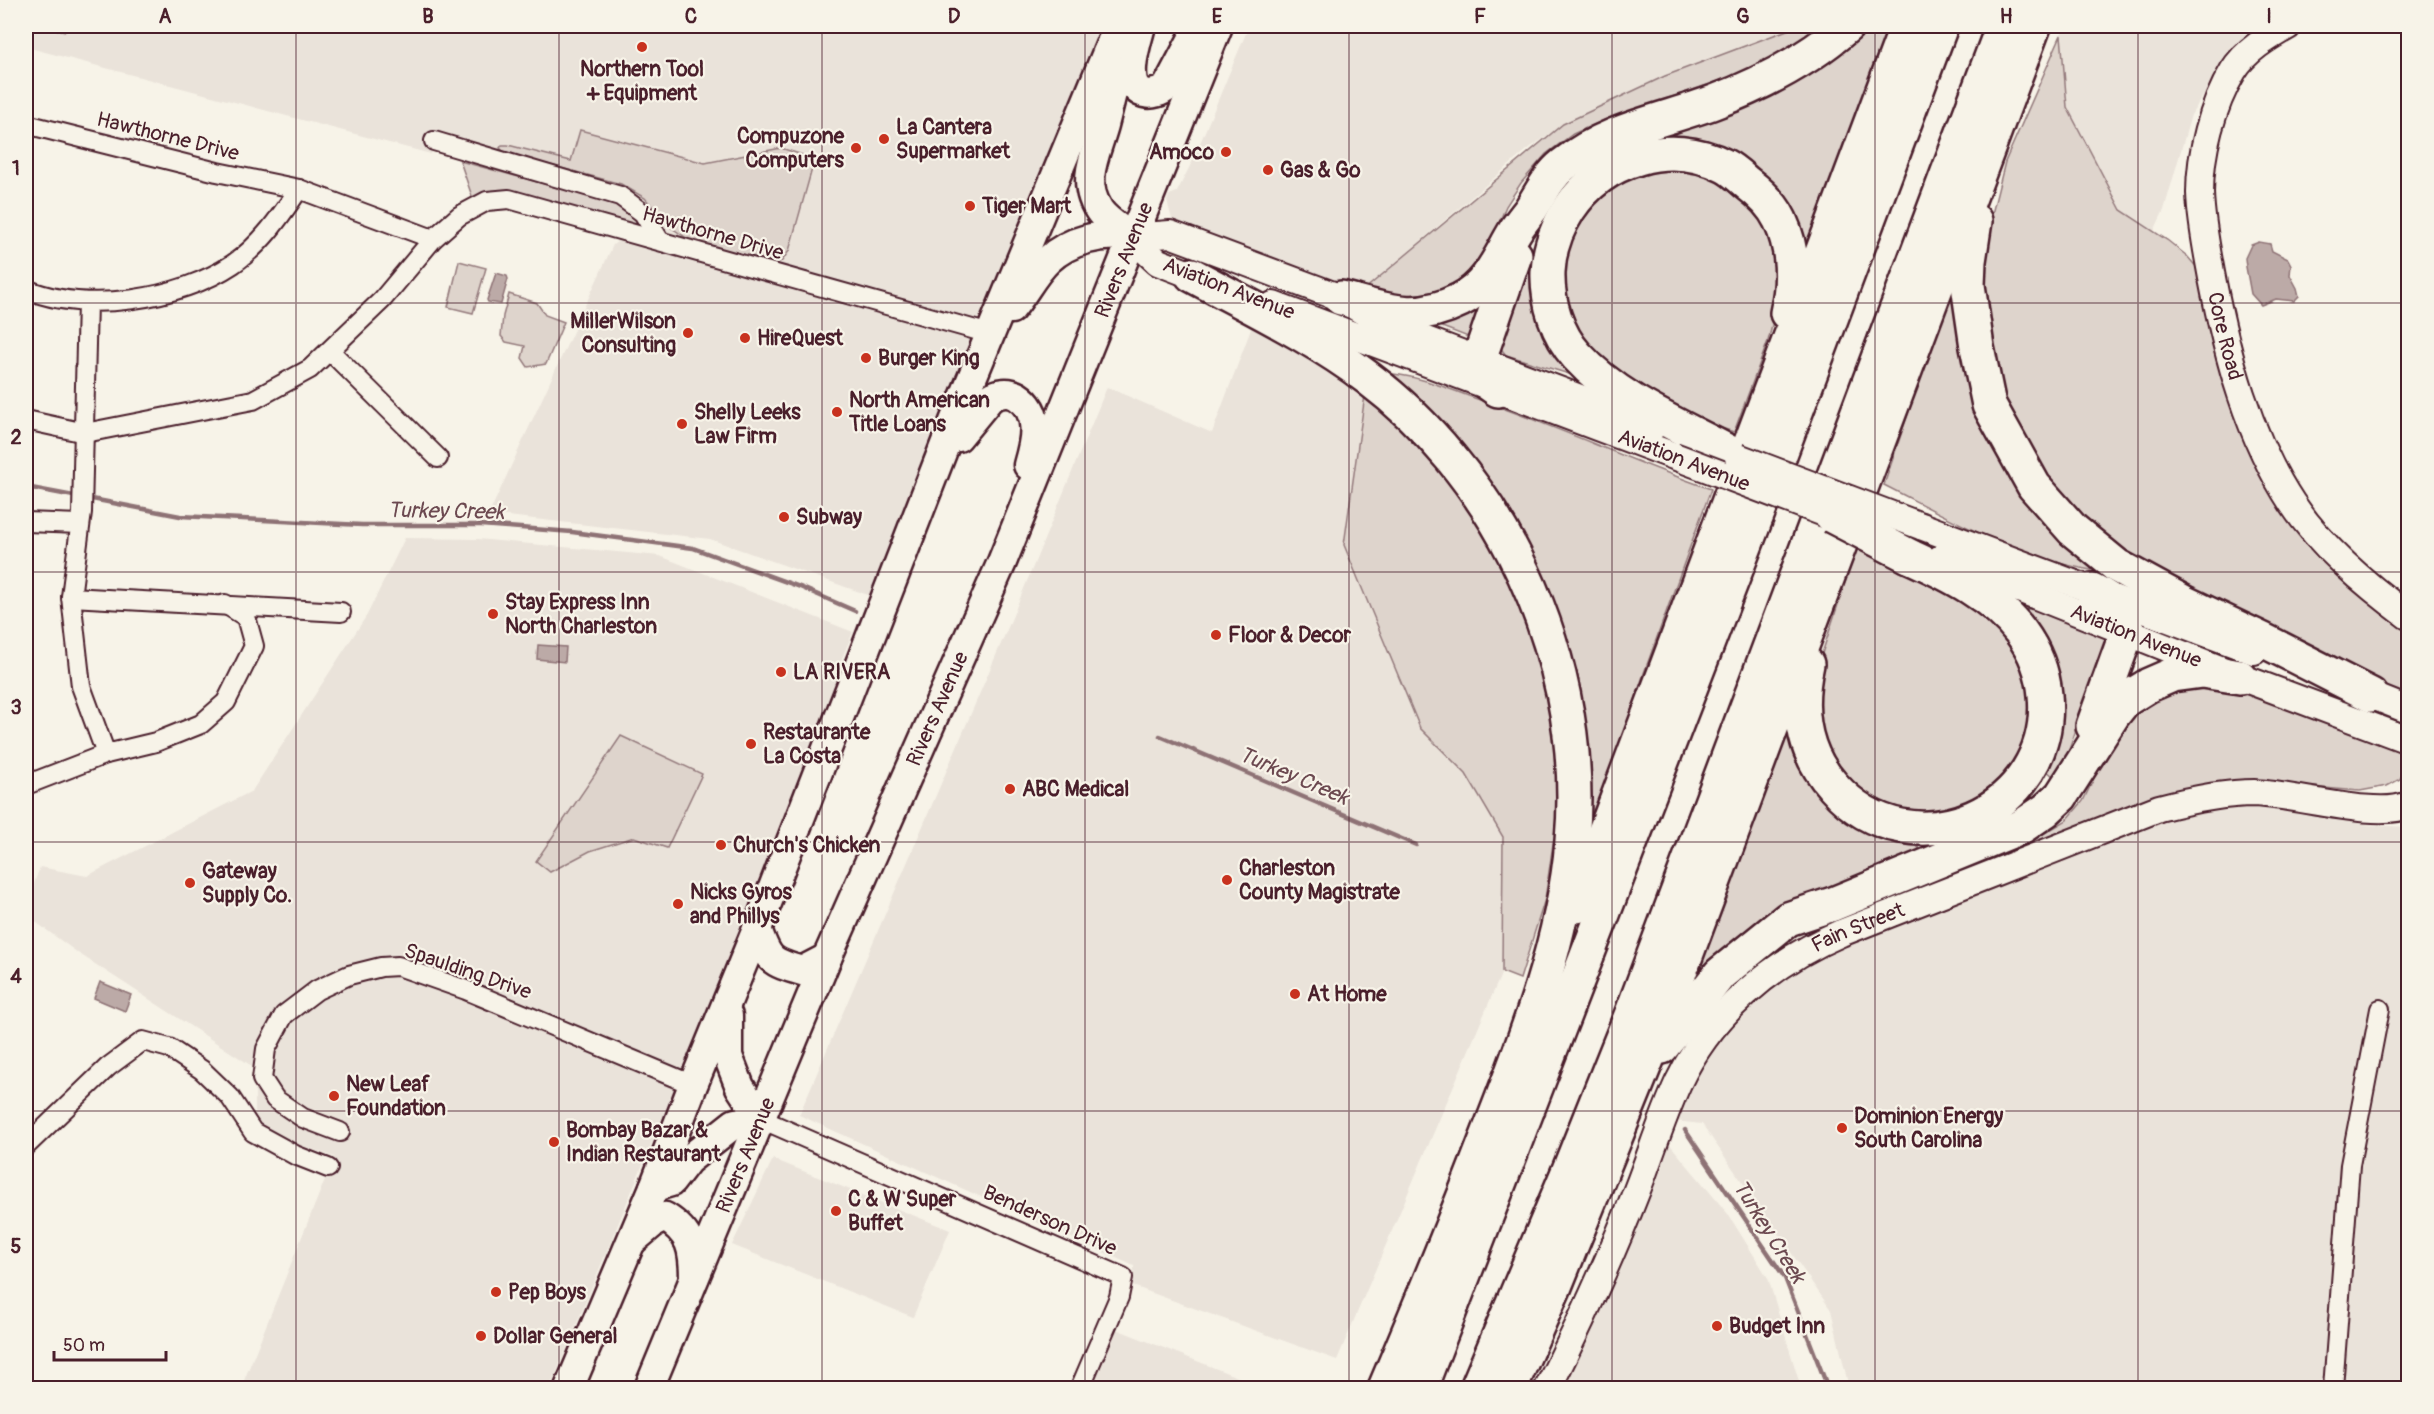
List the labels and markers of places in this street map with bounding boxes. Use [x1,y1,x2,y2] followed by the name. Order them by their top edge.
[635,40,649,54] marker: Northern Tool + Equipment
[580,56,704,107] place label: Northern Tool + Equipment
[896,114,1011,165] place label: La Cantera Supermarket
[737,123,845,174] place label: Compuzone Computers
[877,132,891,146] marker: La Cantera Supermarket
[1149,139,1215,166] place label: Amoco
[849,141,863,155] marker: Compuzone Computers
[1219,145,1233,159] marker: Amoco
[1280,157,1361,184] place label: Gas & Go
[1261,163,1275,177] marker: Gas & Go
[981,193,1072,220] place label: Tiger Mart
[963,199,977,213] marker: Tiger Mart
[570,308,676,359] place label: MillerWilson Consulting
[757,325,844,352] place label: HireQuest
[681,326,695,340] marker: MillerWilson Consulting
[738,331,752,345] marker: HireQuest
[878,345,980,372] place label: Burger King
[859,351,873,365] marker: Burger King
[848,387,990,438] place label: North American Title Loans
[694,399,801,450] place label: Shelly Leeks Law Firm
[830,405,844,419] marker: North American Title Loans
[675,417,689,431] marker: Shelly Leeks Law Firm
[796,504,862,531] place label: Subway
[777,510,791,524] marker: Subway
[505,589,657,640] place label: Stay Express Inn North Charleston
[486,607,500,621] marker: Stay Express Inn North Charleston
[1228,622,1351,649] place label: Floor & Decor
[1209,628,1223,642] marker: Floor & Decor
[793,659,891,686] place label: LA RIVERA
[774,665,788,679] marker: LA RIVERA
[763,719,871,770] place label: Restaurante La Costa
[744,737,758,751] marker: Restaurante La Costa
[1022,776,1129,803] place label: ABC Medical
[1003,782,1017,796] marker: ABC Medical
[733,832,881,859] place label: Church's Chicken
[714,838,728,852] marker: Church's Chicken
[1239,855,1401,906] place label: Charleston County Magistrate
[202,858,292,909] place label: Gateway Supply Co.
[1220,873,1234,887] marker: Charleston County Magistrate
[183,876,197,890] marker: Gateway Supply Co.
[690,879,793,930] place label: Nicks Gyros and Phillys
[671,897,685,911] marker: Nicks Gyros and Phillys
[1307,981,1387,1008] place label: At Home
[1288,987,1302,1001] marker: At Home
[346,1071,446,1122] place label: New Leaf Foundation
[327,1089,341,1103] marker: New Leaf Foundation
[1854,1103,2003,1154] place label: Dominion Energy South Carolina
[566,1117,721,1168] place label: Bombay Bazar & Indian Restaurant
[1835,1121,1849,1135] marker: Dominion Energy South Carolina
[547,1135,561,1149] marker: Bombay Bazar & Indian Restaurant
[848,1186,957,1237] place label: C & W Super Buffet
[829,1204,843,1218] marker: C & W Super Buffet
[508,1279,587,1306] place label: Pep Boys
[489,1285,503,1299] marker: Pep Boys
[1729,1313,1825,1340] place label: Budget Inn
[1710,1319,1724,1333] marker: Budget Inn
[493,1323,618,1350] place label: Dollar General
[474,1329,488,1343] marker: Dollar General

